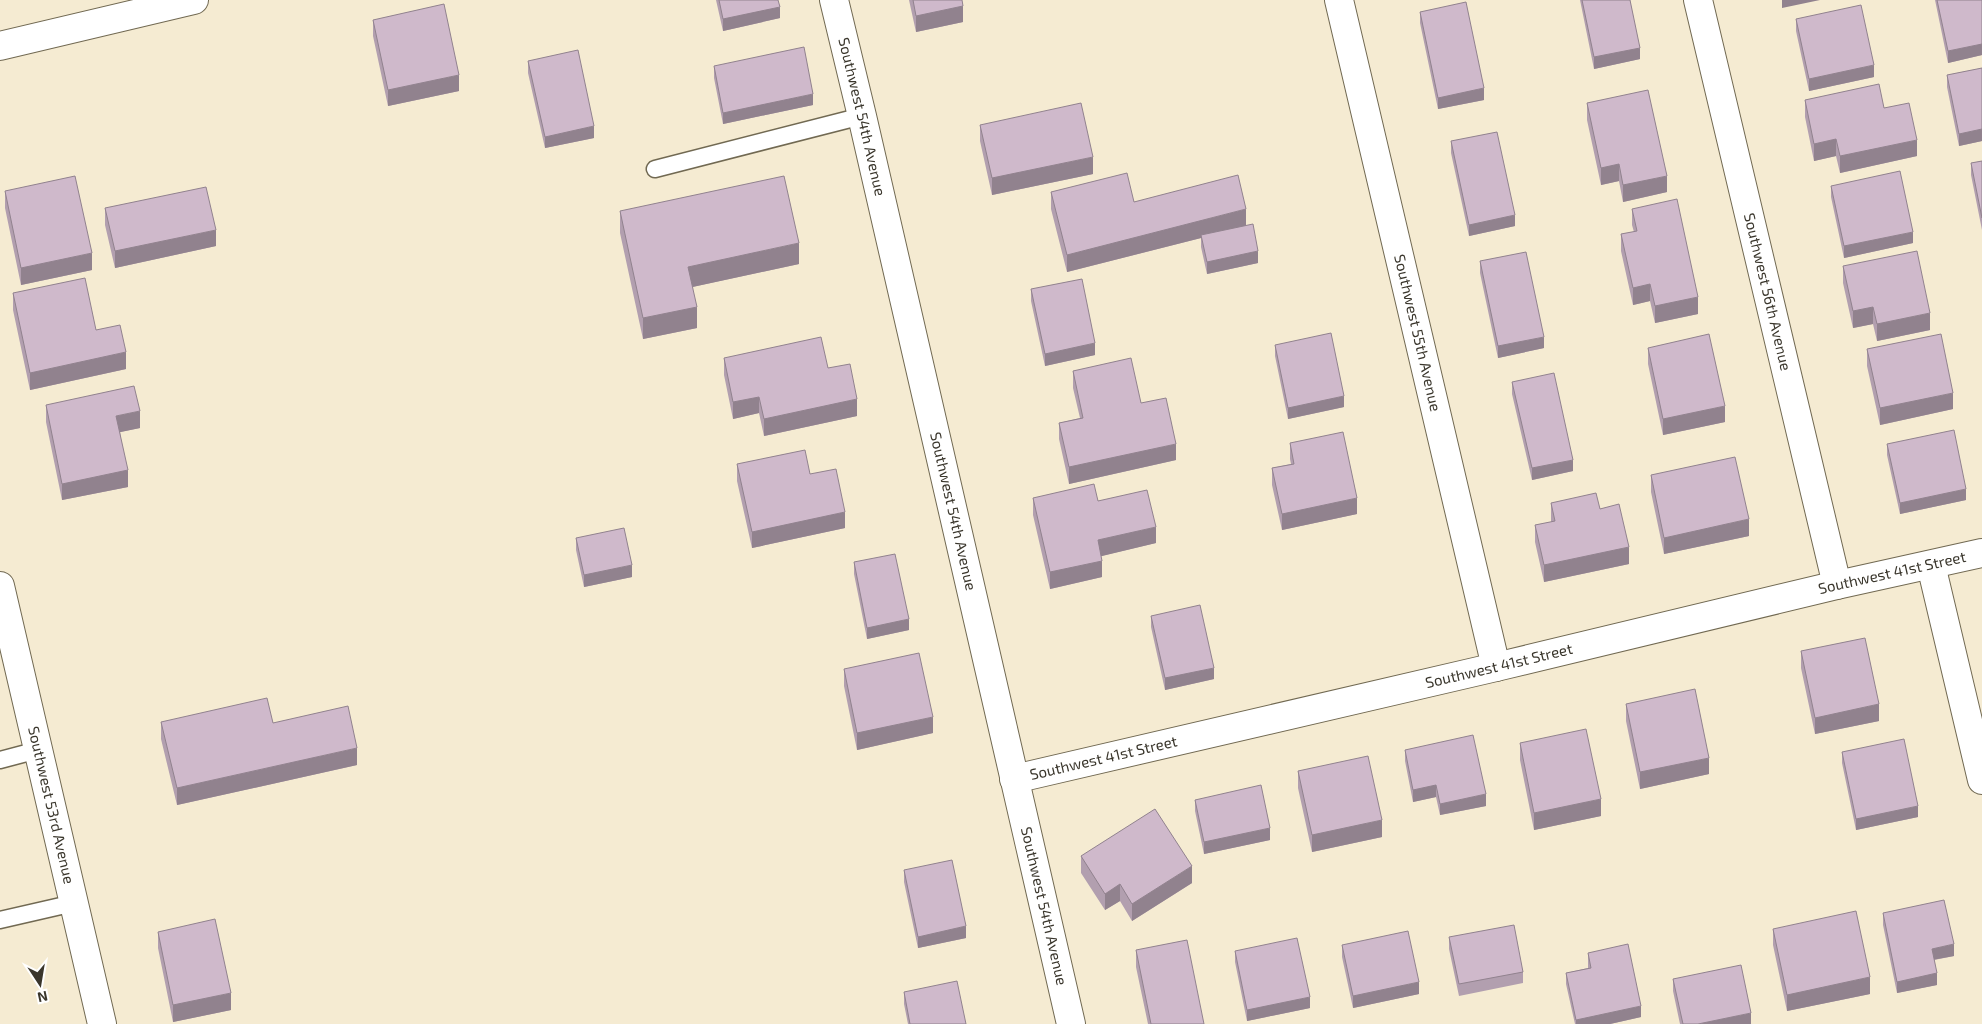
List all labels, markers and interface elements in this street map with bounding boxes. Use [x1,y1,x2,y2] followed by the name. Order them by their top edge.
[835,36,890,197] street label: Southwest 54th Avenue
[1741,211,1796,372] street label: Southwest 56th Avenue
[1391,252,1446,413] street label: Southwest 55th Avenue
[927,430,981,592] street label: Southwest 54th Avenue
[1816,547,1968,597] street label: Southwest 41st Street
[1423,639,1574,691] street label: Southwest 41st Street
[25,724,79,885] street label: Southwest 53rd Avenue
[1028,731,1179,783] street label: Southwest 41st Street
[1018,825,1072,987] street label: Southwest 54th Avenue
[15,959,65,1009] north arrow
[36,988,50,1007] text: N

